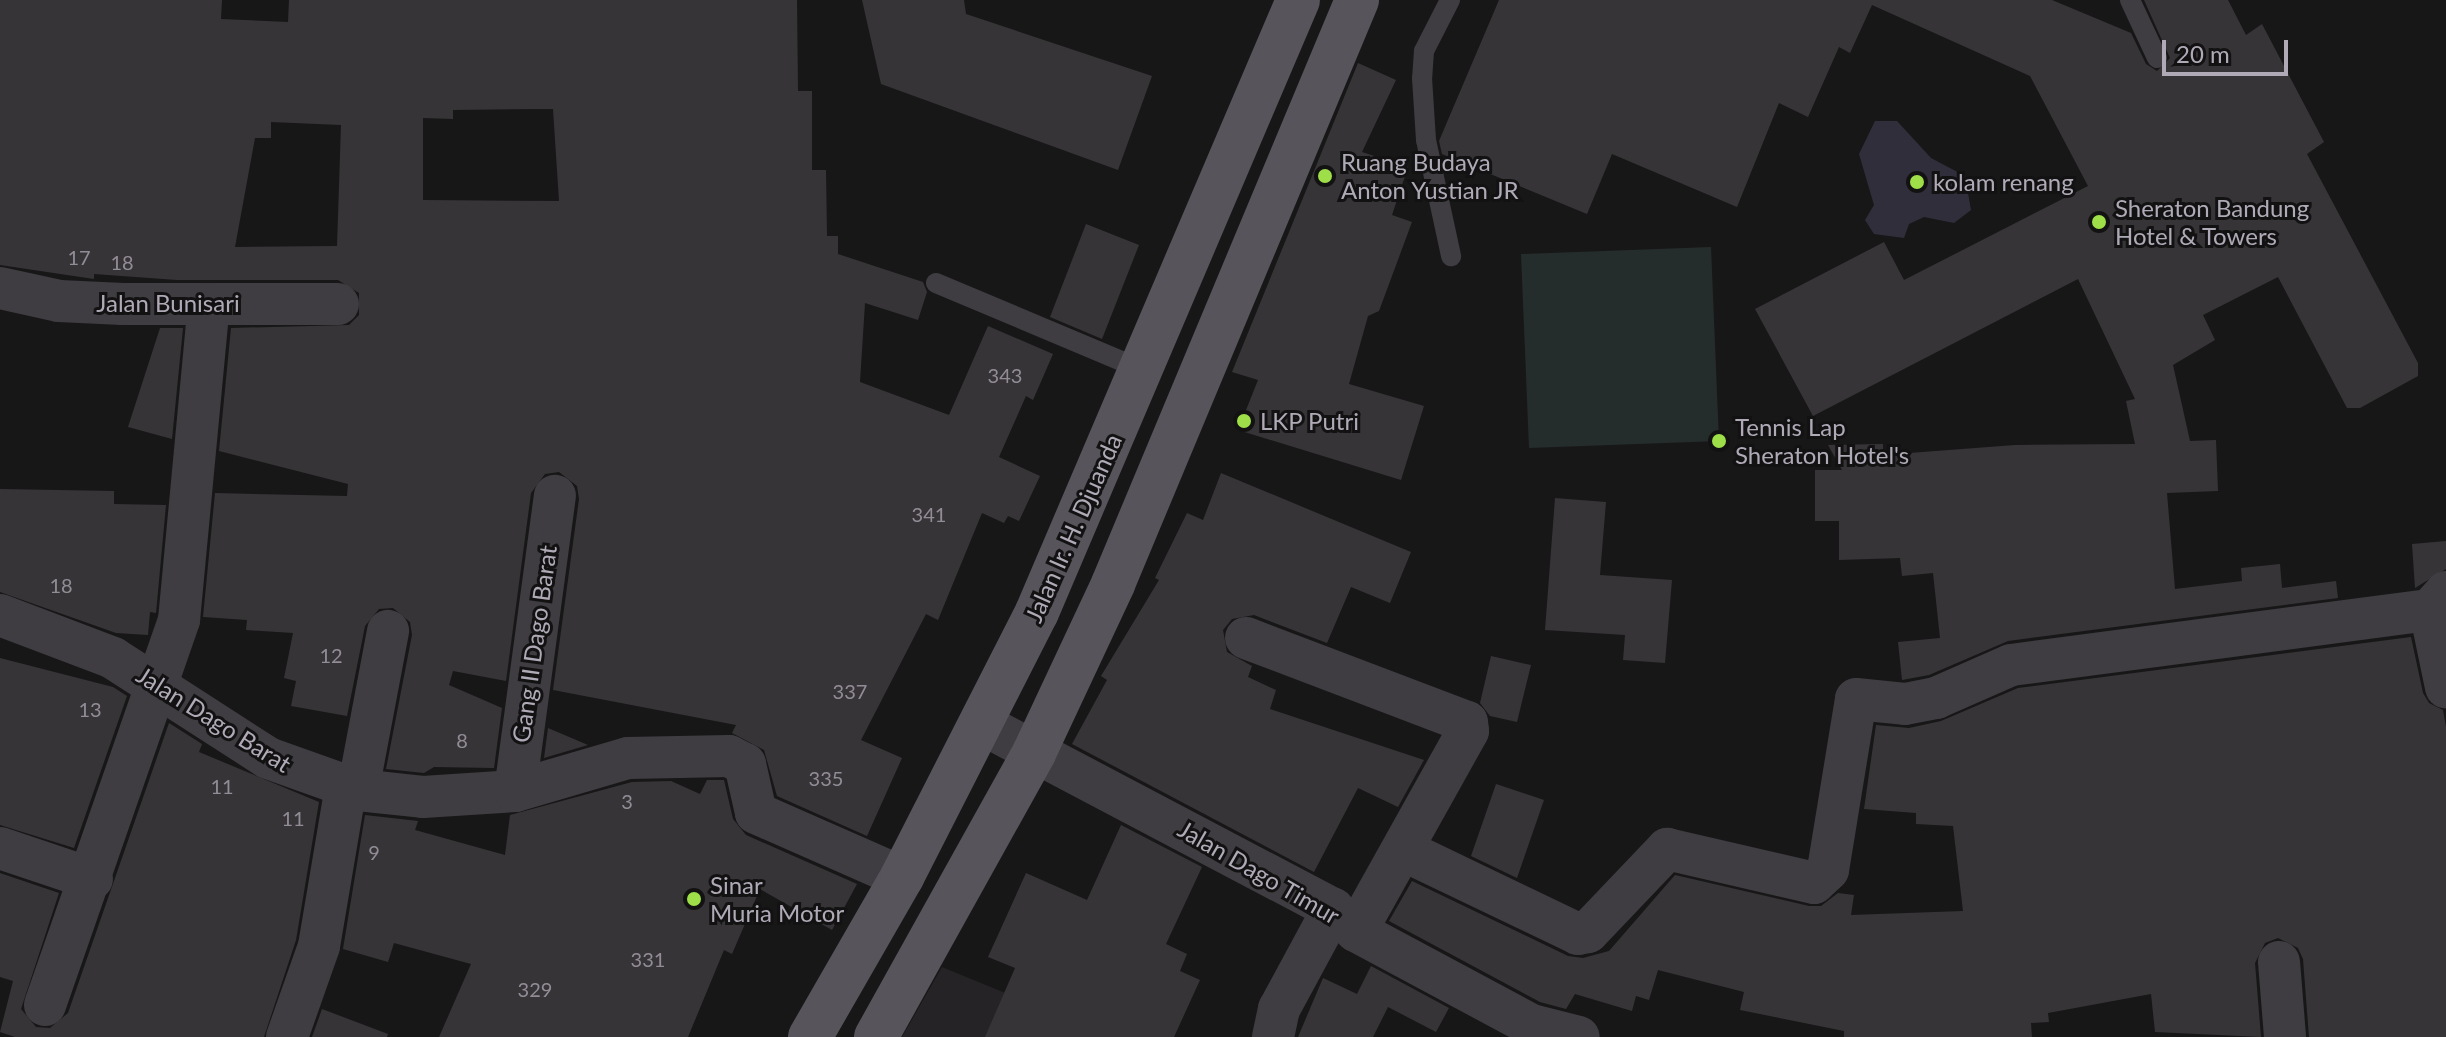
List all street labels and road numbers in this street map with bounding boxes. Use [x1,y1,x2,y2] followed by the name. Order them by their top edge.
[96,289,240,317] street label: Jalan Bunisari
[1019,429,1127,627] street label: Jalan Ir. H. Djuanda
[506,543,562,745] street label: Gang II Dago Barat
[131,660,297,778] street label: Jalan Dago Barat
[1173,814,1345,930] street label: Jalan Dago Timur

